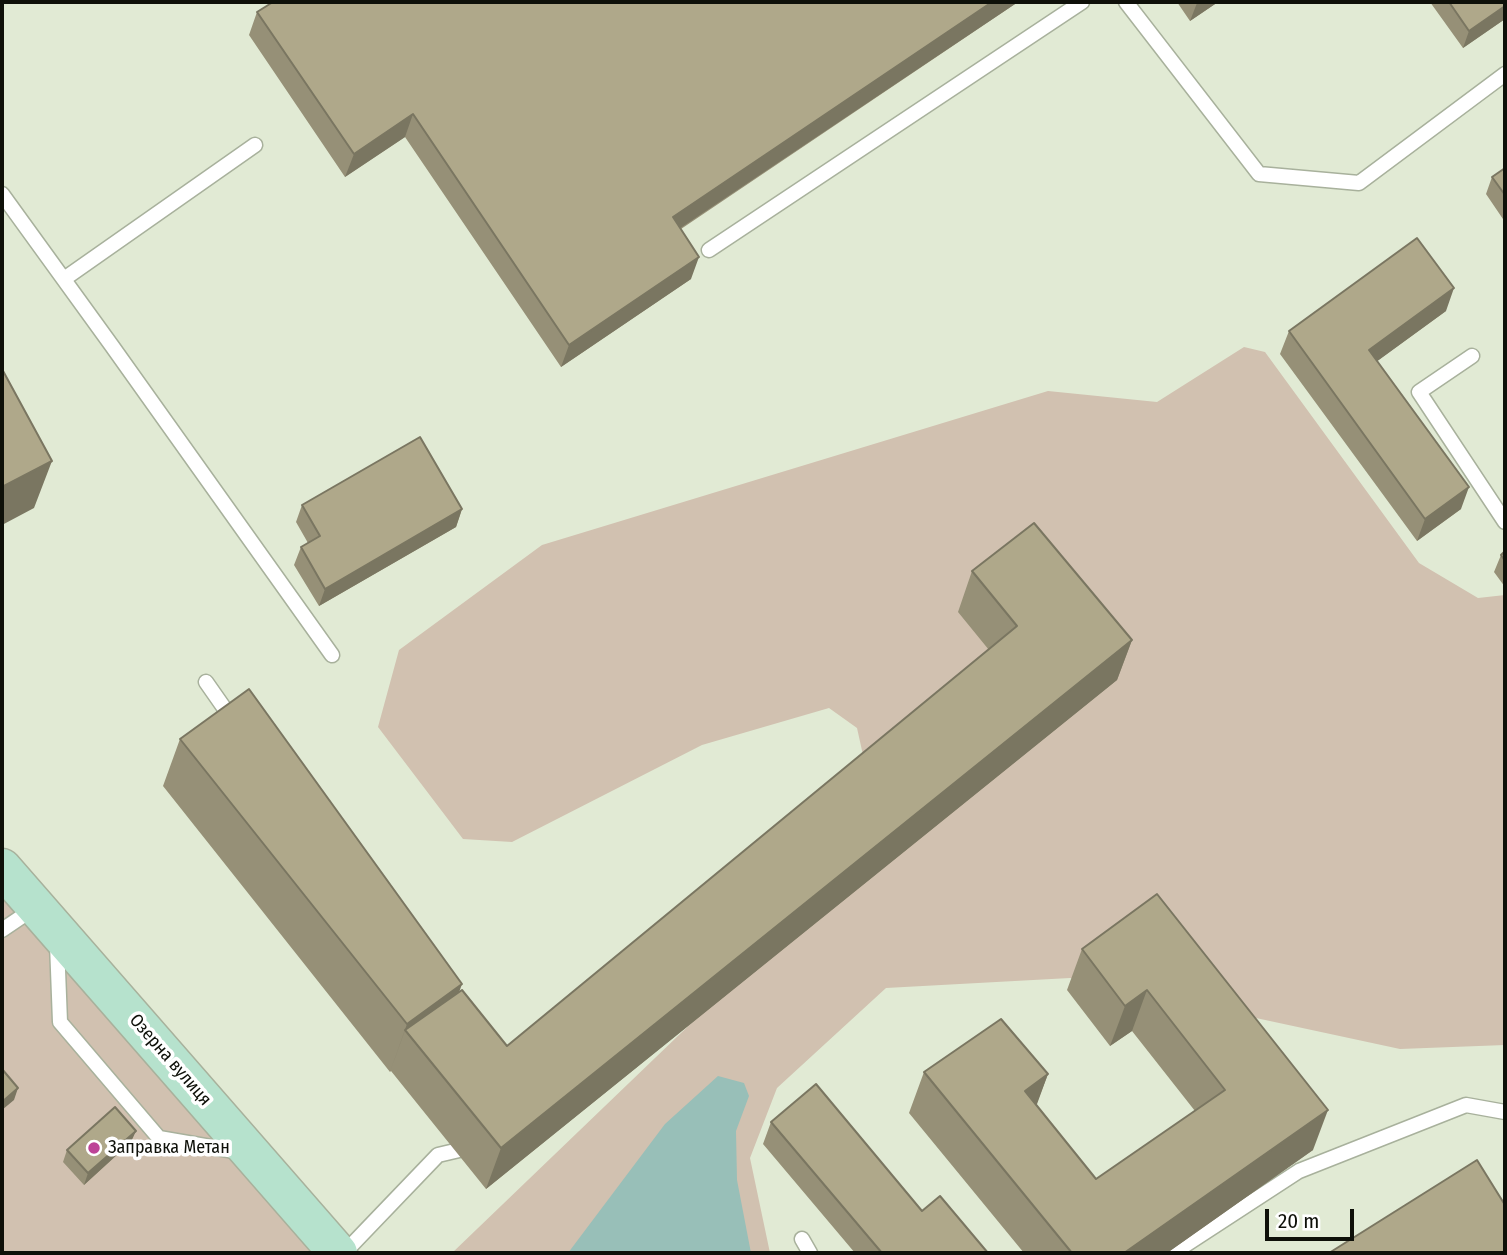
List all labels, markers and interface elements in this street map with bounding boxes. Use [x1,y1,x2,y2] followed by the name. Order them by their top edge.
[124,1010,216,1110] street label: Озерна вулиця
[108,1137,230,1159] place label: Заправка Метан
[86,1140,102,1156] marker: Заправка Метан
[1269,1196,1358,1240] scale bar
[1278,1208,1319,1234] text: 20 m

